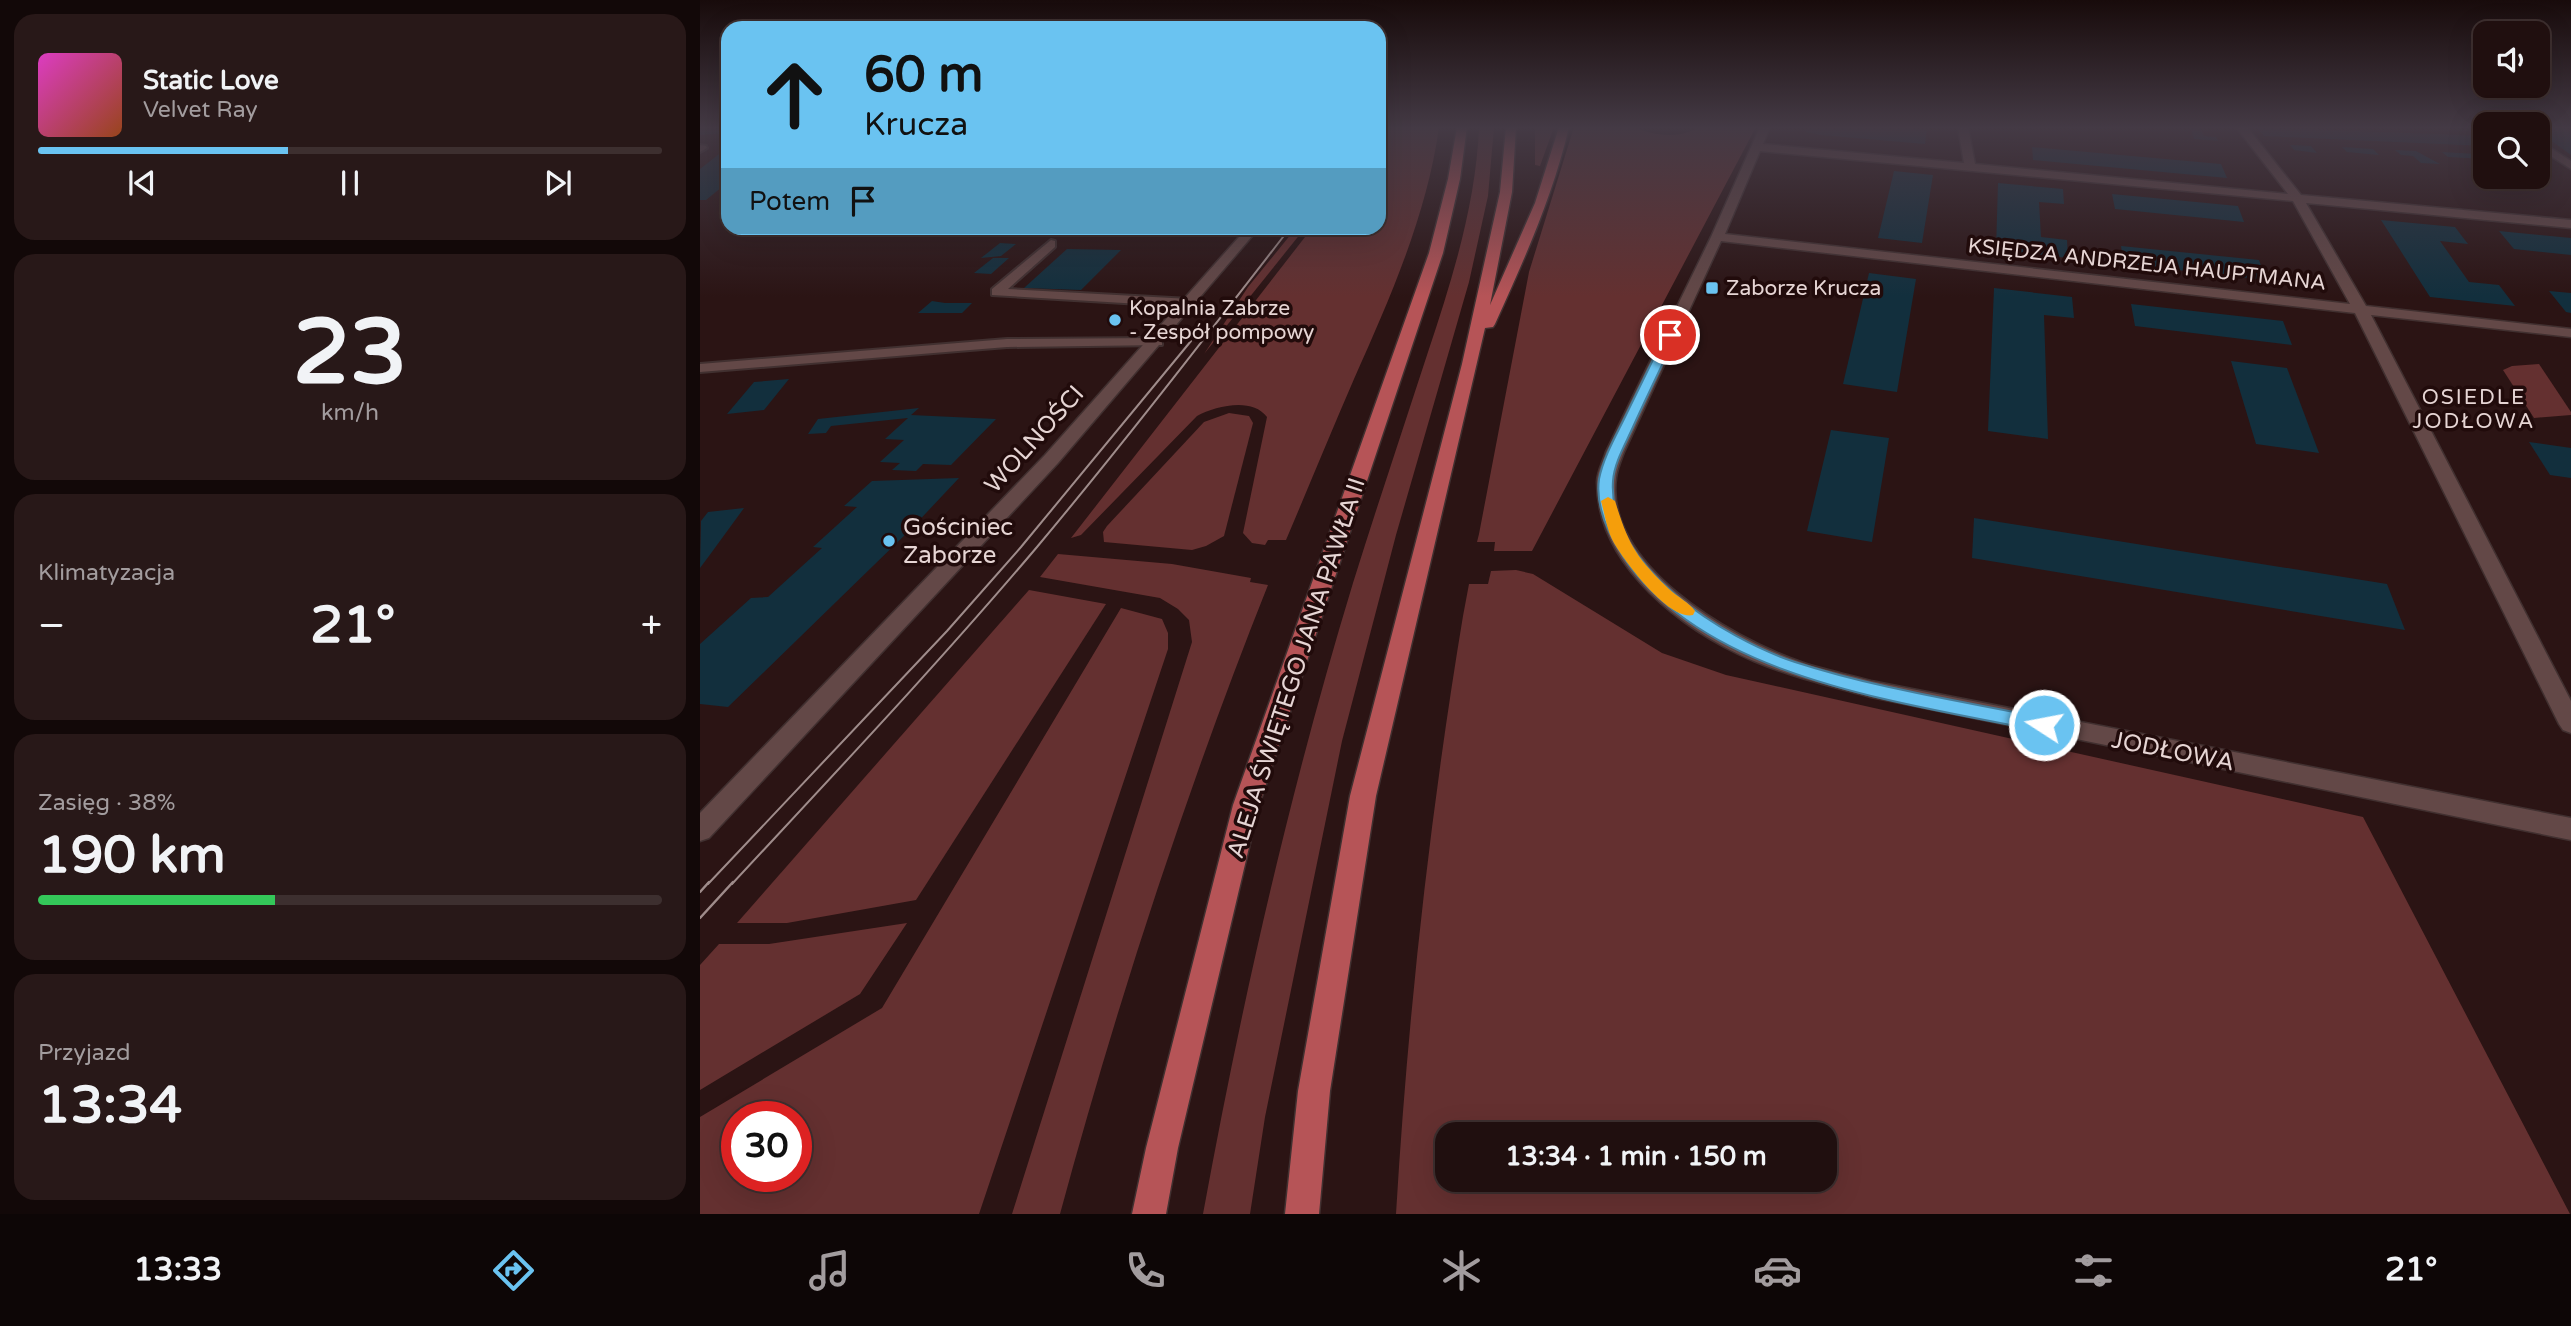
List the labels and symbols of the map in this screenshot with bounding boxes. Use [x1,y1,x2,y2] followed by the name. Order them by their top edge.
[1967,233,2327,296] street label: KSIĘDZA ANDRZEJA HAUPTMANA
[1726,276,1881,301] place label: Zaborze Krucza
[1704,280,1720,296] marker: Zaborze Krucza
[1129,296,1314,345] place label: Kopalnia Zabrze - Zespół pompowy
[1640,305,1700,365] pin
[1107,312,1123,328] marker: Kopalnia Zabrze - Zespół pompowy
[978,379,1090,499] street label: WOLNOŚCI
[2413,385,2535,434] district label: OSIEDLE JODŁOWA
[1220,474,1372,862] street label: ALEJA ŚWIĘTEGO JANA PAWŁA II
[903,513,1013,570] place label: Gościniec Zaborze
[881,533,897,549] marker: Gościniec Zaborze
[2007,688,2081,762] position arrow
[2109,725,2237,778] street label: JODŁOWA
[721,1101,812,1192] speed limit sign: 30

